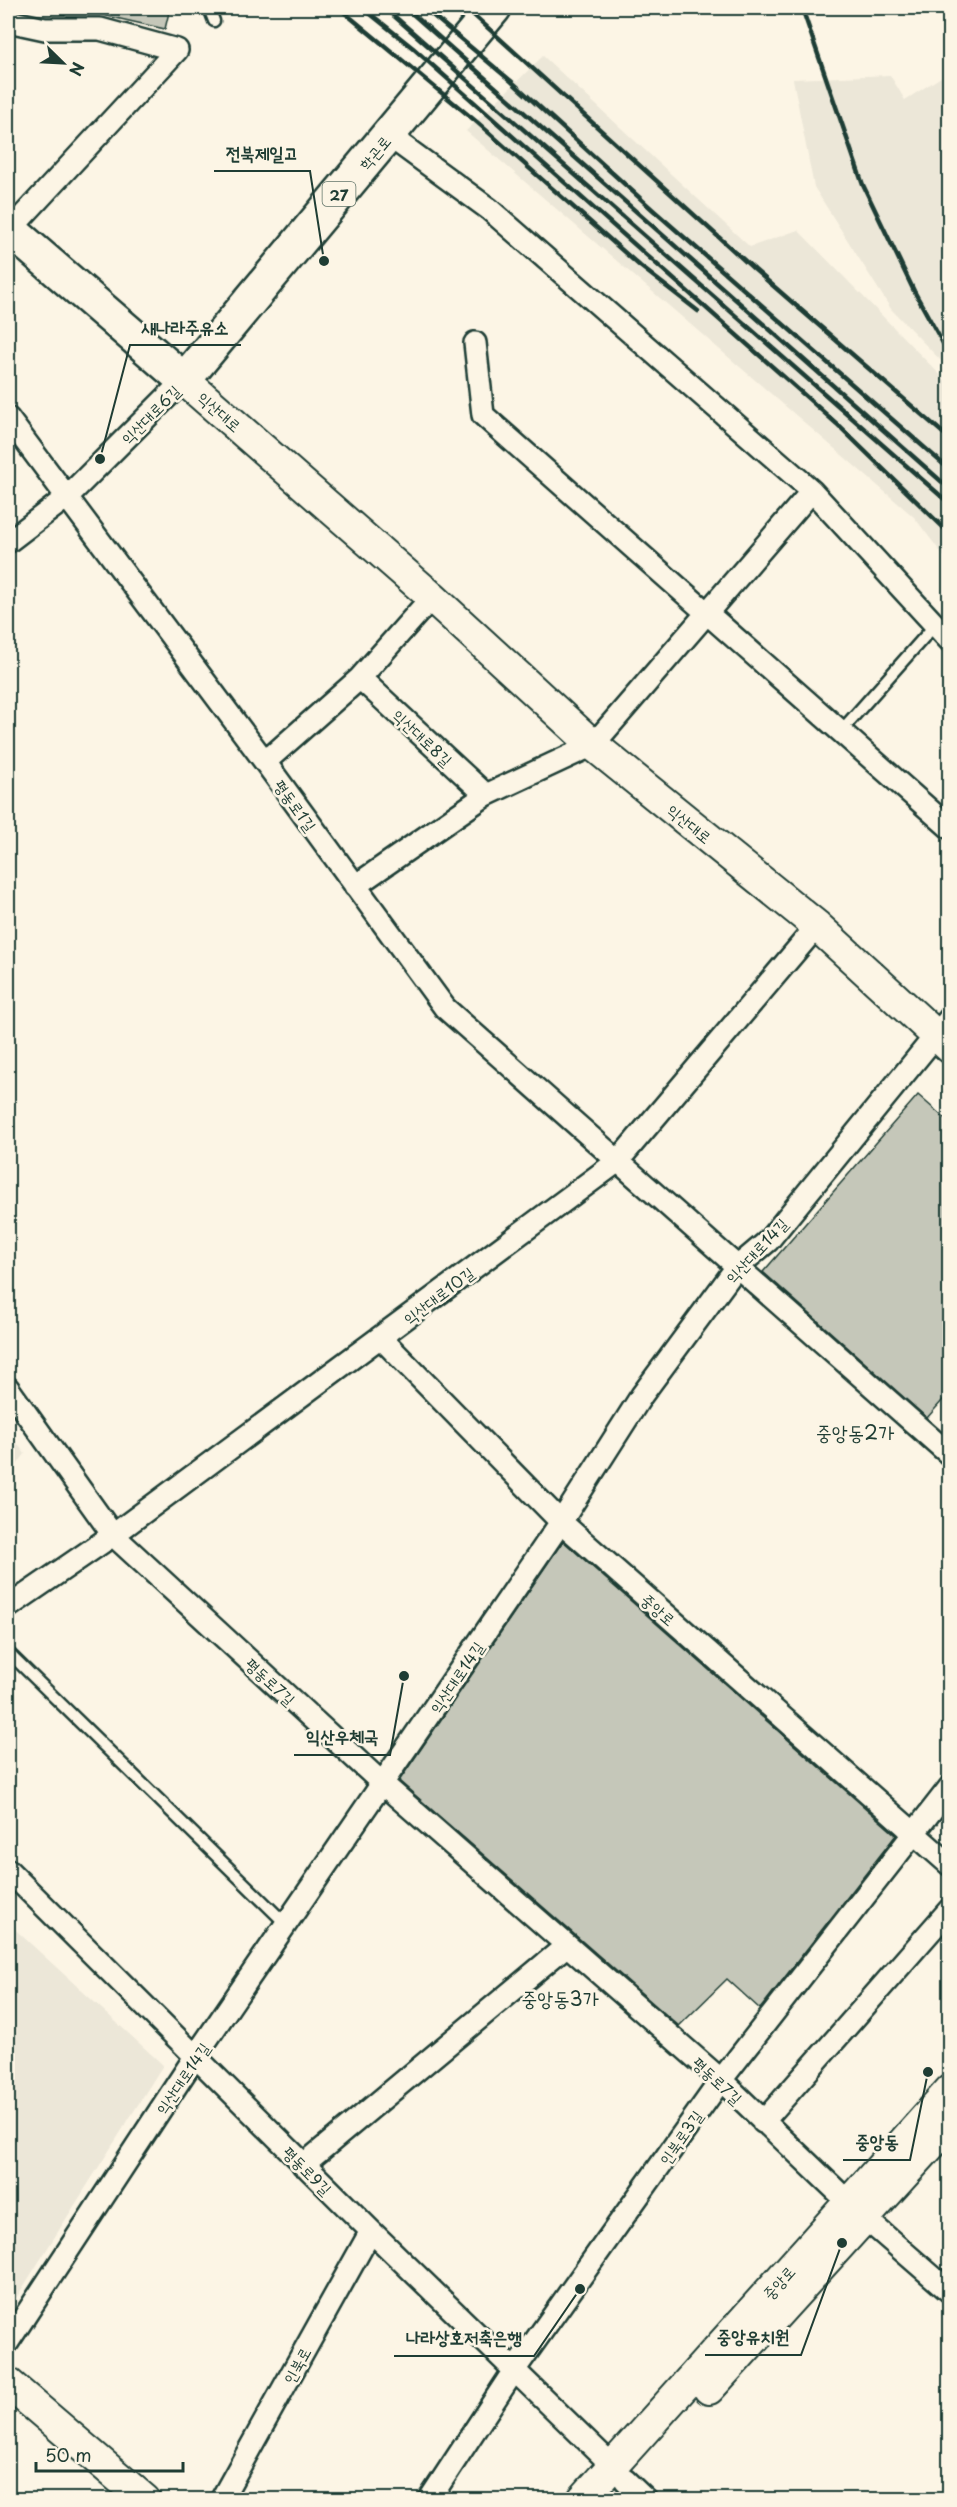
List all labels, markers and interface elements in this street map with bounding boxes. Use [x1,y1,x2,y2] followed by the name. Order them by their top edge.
[33,33,93,93] north arrow
[64,59,91,80] text: N
[352,129,396,175] street label: 학곤로
[214,135,310,171] callout: 전북제일고
[226,139,298,166] text: 전북제일고
[322,182,356,206] road number: 27
[130,309,241,345] callout: 새나라주유소
[141,313,228,340] text: 새나라주유소
[115,379,185,449] street label: 익산대로6길
[193,385,247,437] street label: 익산대로
[388,703,458,771] street label: 익산대로8길
[269,774,323,836] street label: 평동로1길
[662,797,718,849] street label: 익산대로
[719,1212,793,1288] street label: 익산대로14길
[398,1260,479,1330] street label: 익산대로10길
[816,1417,894,1447] district label: 중앙동2가
[637,1587,681,1631] street label: 중앙로
[423,1636,489,1718] street label: 익산대로14길
[241,1652,301,1711] street label: 평동로7길
[294,1719,390,1755] callout: 익산우체국
[306,1722,378,1749] text: 익산우체국
[521,1983,599,2013] district label: 중앙동3가
[149,2037,215,2119] street label: 익산대로14길
[688,2051,748,2110] street label: 평동로7길
[652,2105,708,2169] street label: 인북로3길
[843,2124,910,2160] callout: 중앙동
[855,2127,899,2154] text: 중앙동
[278,2140,338,2200] street label: 평동로9길
[756,2260,800,2304] street label: 중앙로
[705,2319,801,2355] callout: 중앙유치원
[394,2320,534,2356] callout: 나라상호저축은행
[717,2322,789,2349] text: 중앙유치원
[406,2323,522,2350] text: 나라상호저축은행
[276,2342,316,2388] street label: 인북로
[36,2435,183,2473] scale bar
[45,2441,92,2468] text: 50 m

